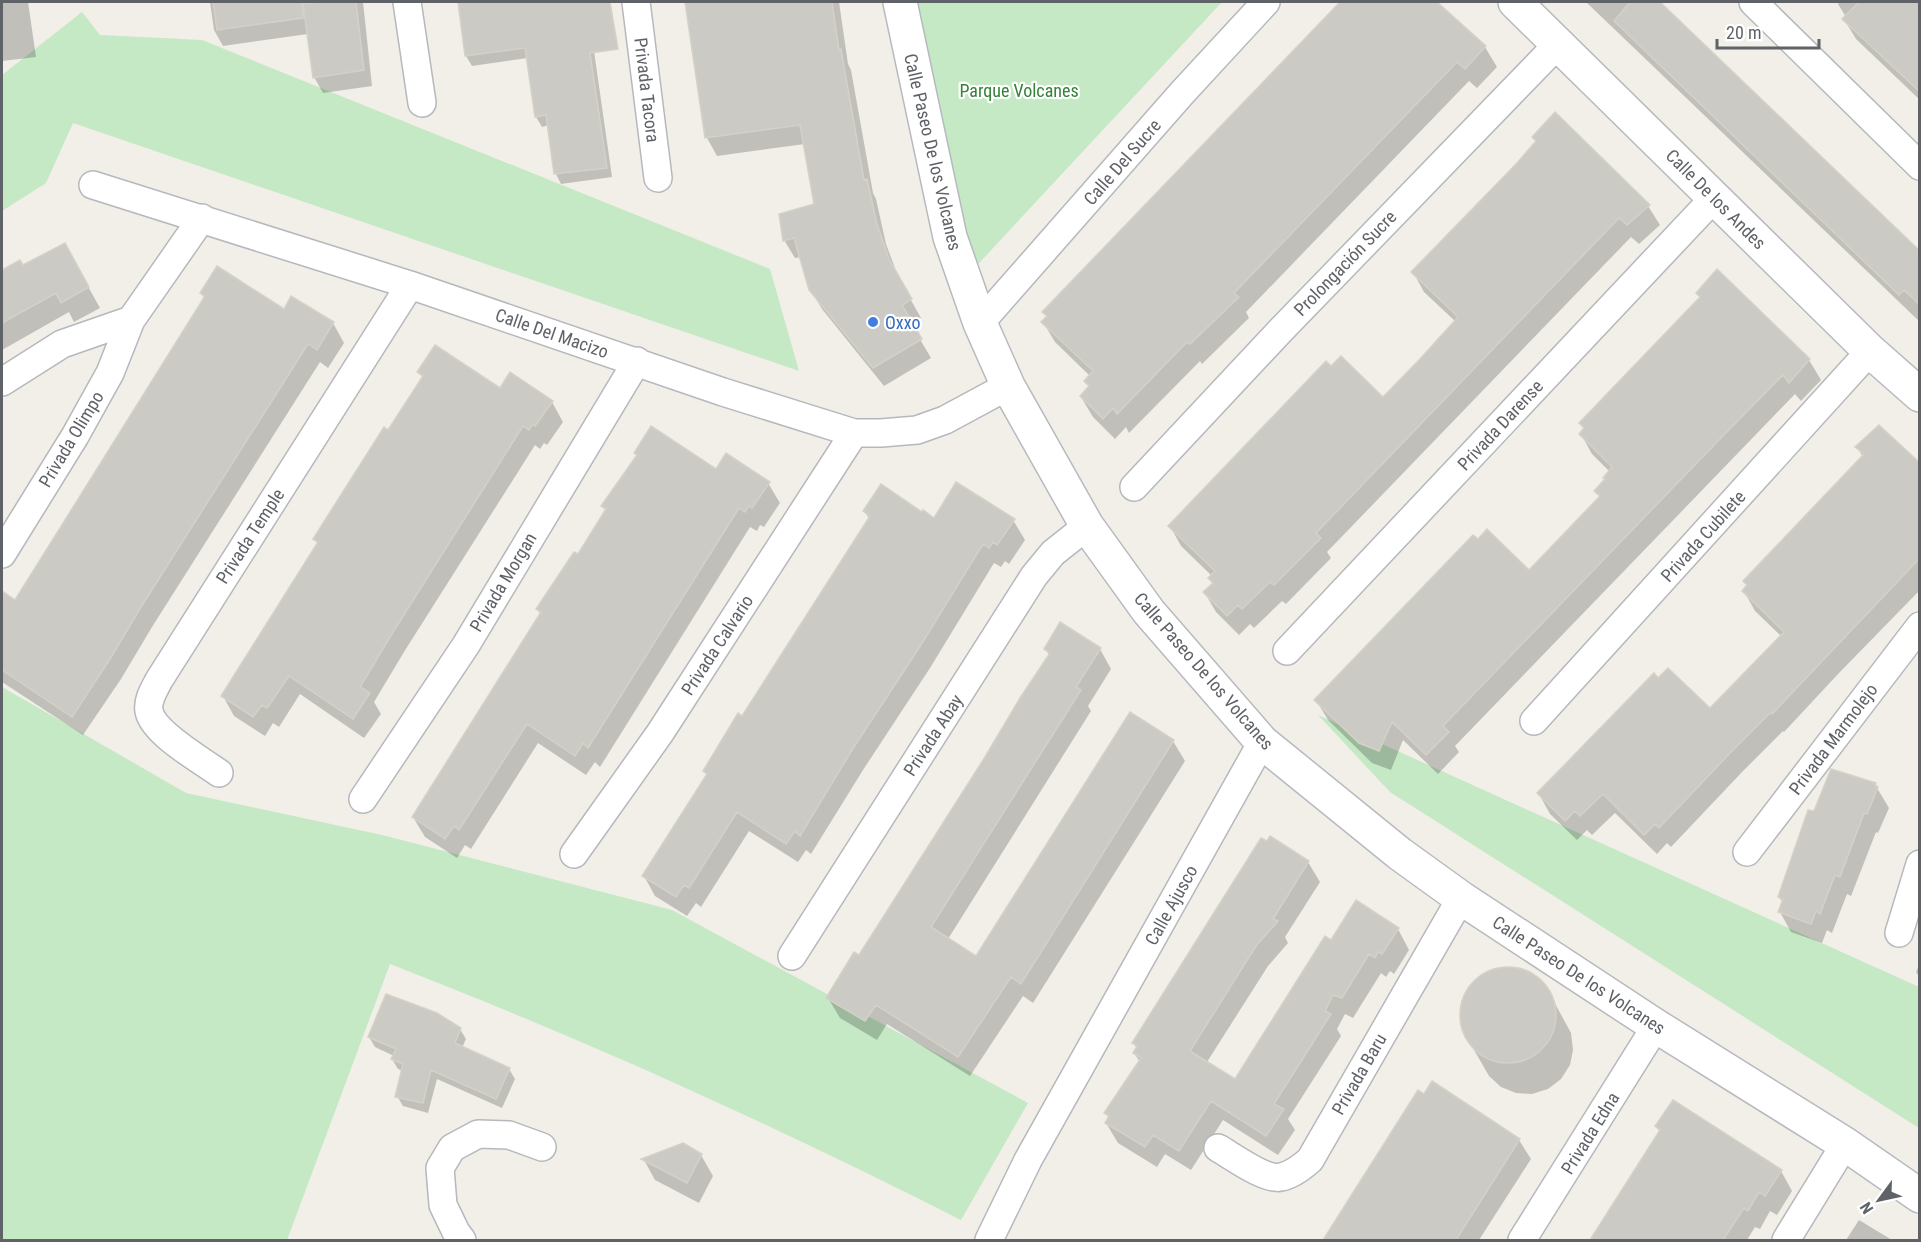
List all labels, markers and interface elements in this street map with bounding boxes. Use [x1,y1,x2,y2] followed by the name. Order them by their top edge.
[1717,12,1819,50] scale bar
[1726,22,1761,43] text: 20 m
[630,37,664,143] street label: Privada Tacora
[900,51,966,253] street label: Calle Paseo De los Volcanes
[959,80,1079,101] park label: Parque Volcanes
[1079,115,1165,209] street label: Calle Del Sucre
[1662,145,1770,253] street label: Calle De los Andes
[1289,206,1401,320] street label: Prolongación Sucre
[493,304,611,362] street label: Calle Del Macizo
[885,312,920,333] place label: Oxxo
[866,315,880,329] marker: Oxxo
[1453,376,1547,474] street label: Privada Darense
[34,387,108,491] street label: Privada Olimpo
[211,485,289,587] street label: Privada Temple
[1656,486,1750,586] street label: Privada Cubilete
[465,529,541,635] street label: Privada Morgan
[1130,588,1278,754] street label: Calle Paseo De los Volcanes
[677,591,757,699] street label: Privada Calvario
[1784,679,1882,799] street label: Privada Marmolejo
[899,690,967,780] street label: Privada Abay
[1140,861,1202,949] street label: Calle Ajusco
[1489,911,1669,1039] street label: Calle Paseo De los Volcanes
[1327,1030,1391,1118] street label: Privada Baru
[1557,1088,1623,1178] street label: Privada Edna
[1849,1170,1909,1230] north arrow
[1856,1199,1877,1217] text: N

